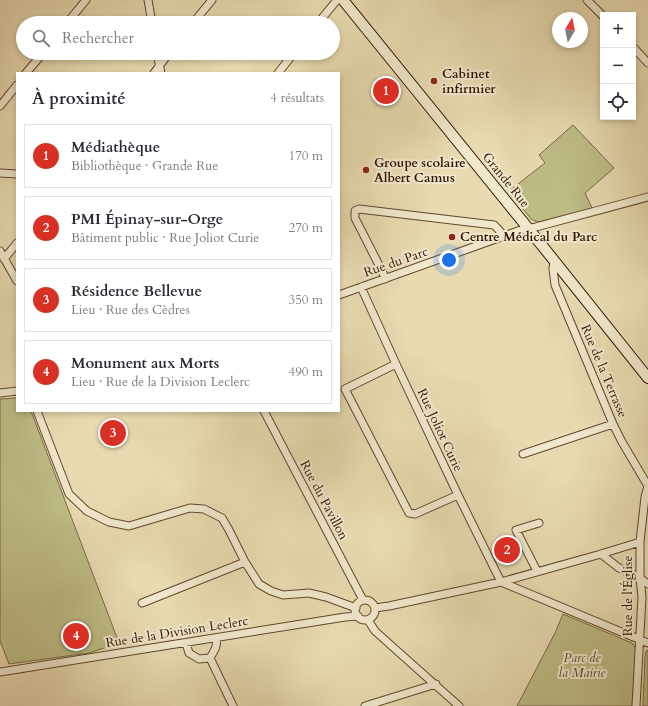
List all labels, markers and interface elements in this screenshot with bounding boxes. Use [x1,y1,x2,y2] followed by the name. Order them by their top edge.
[552,12,588,48] north arrow
[600,12,636,120] map controls
[600,12,636,48] button: +
[16,16,340,60] search box
[30,27,52,49] icon: search
[62,28,134,48] text: Rechercher
[600,48,636,84] button: −
[442,65,496,98] place label: Cabinet infirmier
[373,76,399,106] pin: 1
[429,76,439,86] marker: Cabinet infirmier
[600,84,636,120] button: locate
[32,87,126,110] text: À proximité
[270,89,324,107] text: 4 résultats
[71,137,160,157] text: Médiathèque
[43,147,49,165] text: 1
[289,147,323,165] text: 170 m
[478,149,534,212] street label: Grande Rue
[374,154,466,187] place label: Groupe scolaire Albert Camus
[71,157,218,175] text: Bibliothèque · Grande Rue
[361,165,371,175] marker: Groupe scolaire Albert Camus
[71,209,223,229] text: PMI Épinay-sur-Orge
[43,219,49,237] text: 2
[289,219,323,237] text: 270 m
[460,228,597,246] place label: Centre Médical du Parc
[71,229,259,247] text: Bâtiment public · Rue Joliot Curie
[447,232,457,242] marker: Centre Médical du Parc
[361,243,431,281] street label: Rue du Parc
[439,250,459,270] your location
[71,281,202,301] text: Résidence Bellevue
[43,291,49,309] text: 3
[289,291,323,309] text: 350 m
[71,301,190,319] text: Lieu · Rue des Cèdres
[576,322,632,420] street label: Rue de la Terrasse
[71,353,219,373] text: Monument aux Morts
[43,363,49,381] text: 4
[289,363,323,381] text: 490 m
[71,373,250,391] text: Lieu · Rue de la Division Leclerc
[413,385,467,475] street label: Rue Joliot Curie
[100,418,126,448] pin: 3
[295,457,353,543] street label: Rue du Pavillon
[494,535,520,565] pin: 2
[619,556,637,636] street label: Rue de l'Église
[104,612,250,652] street label: Rue de la Division Leclerc
[63,621,89,651] pin: 4
[558,649,607,682] park label: Parc de la Mairie

